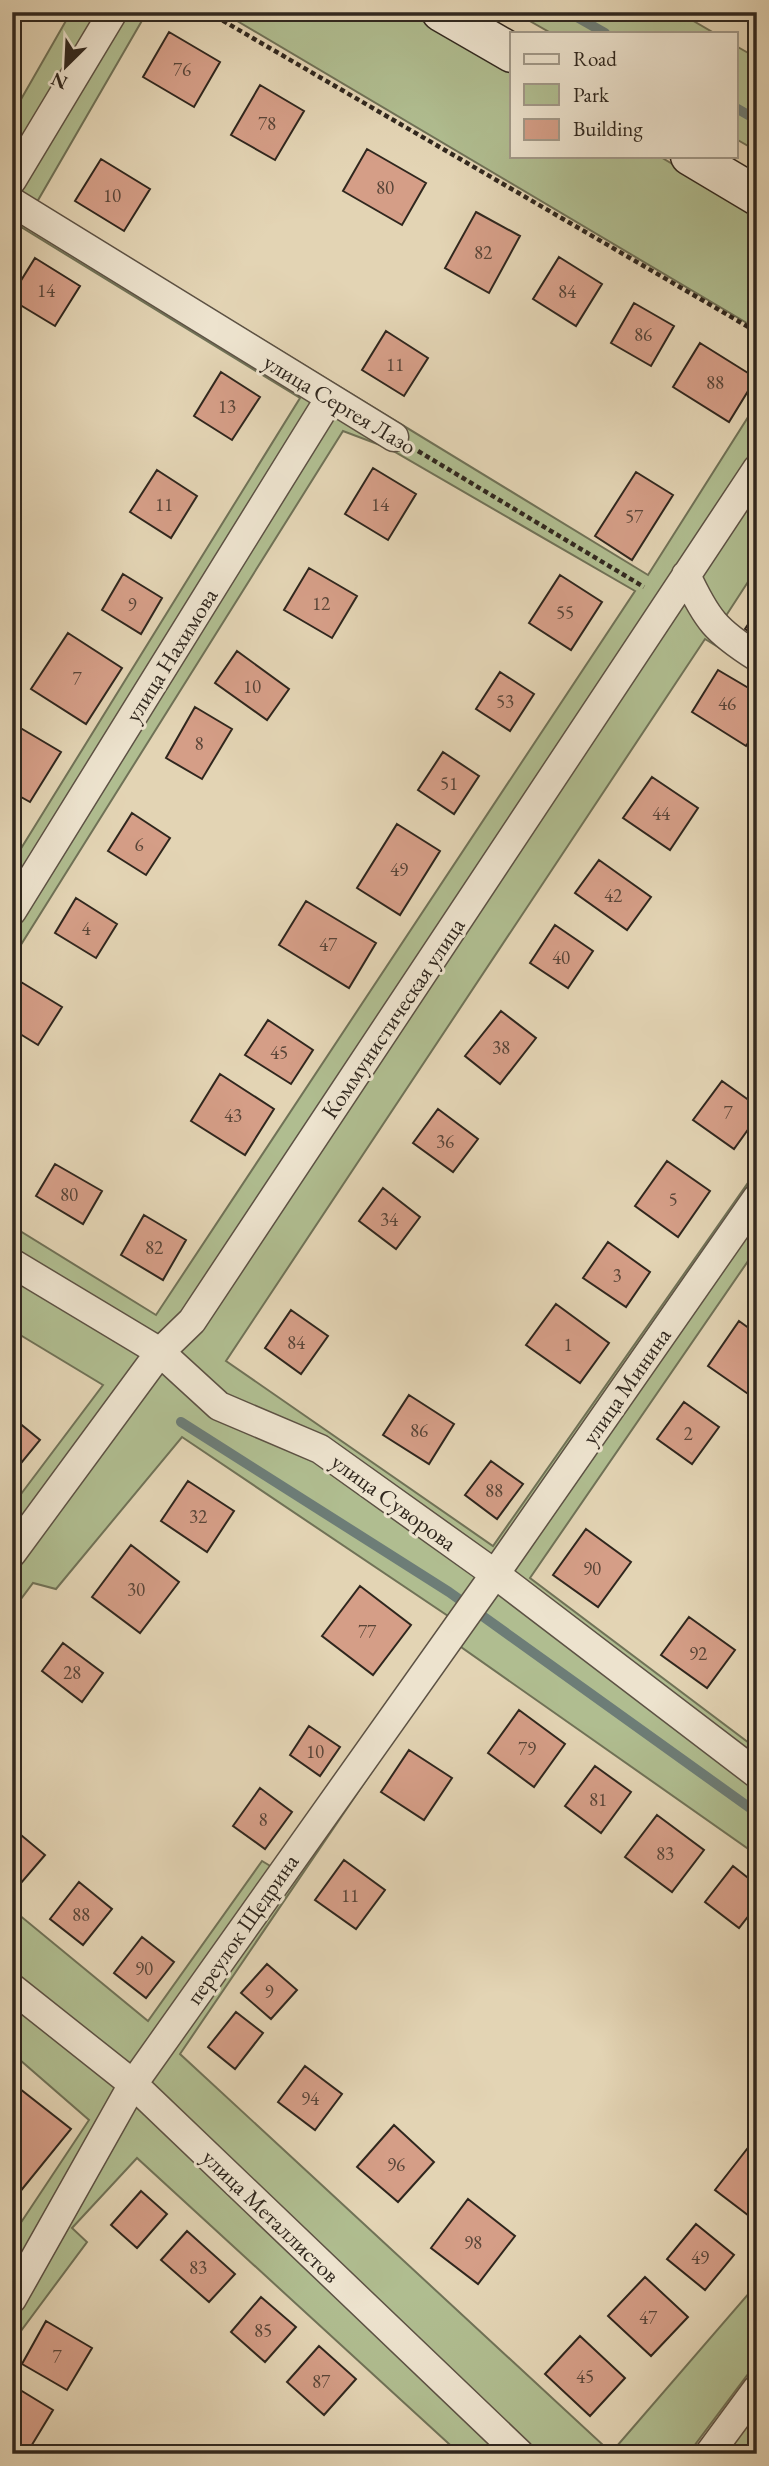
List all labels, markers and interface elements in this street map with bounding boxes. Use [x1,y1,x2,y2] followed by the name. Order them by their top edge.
[32,32,102,102] north arrow
[510,32,738,158] legend
[573,45,617,72] text: Road
[173,57,191,82] house number: 76
[47,66,71,96] text: N
[573,81,610,108] text: Park
[258,111,276,136] house number: 78
[573,115,643,142] text: Building
[376,175,394,200] house number: 80
[103,183,121,208] house number: 10
[474,240,492,265] house number: 82
[37,278,56,303] house number: 14
[558,279,577,304] house number: 84
[634,322,652,347] house number: 86
[258,347,422,461] street label: улица Сергея Лазо
[386,352,404,377] house number: 11
[706,370,724,395] house number: 88
[218,394,236,419] house number: 13
[155,492,173,517] house number: 11
[371,492,390,517] house number: 14
[625,504,644,529] house number: 57
[118,582,225,728] street label: улица Нахимова
[312,591,330,616] house number: 12
[127,592,137,617] house number: 9
[556,600,574,625] house number: 55
[72,666,82,691] house number: 7
[243,674,261,699] house number: 10
[496,689,514,714] house number: 53
[718,691,736,716] house number: 46
[194,731,204,756] house number: 8
[440,771,458,796] house number: 51
[652,801,671,826] house number: 44
[134,832,144,857] house number: 6
[390,857,408,882] house number: 49
[604,883,622,908] house number: 42
[315,911,472,1124] street label: Коммунистическая улица
[81,916,91,941] house number: 4
[319,932,338,957] house number: 47
[552,945,570,970] house number: 40
[492,1035,510,1060] house number: 38
[270,1040,288,1065] house number: 45
[723,1100,733,1125] house number: 7
[224,1103,242,1128] house number: 43
[436,1129,454,1154] house number: 36
[60,1182,78,1207] house number: 80
[668,1187,678,1212] house number: 5
[380,1207,399,1232] house number: 34
[145,1235,163,1260] house number: 82
[612,1263,622,1288] house number: 3
[575,1321,678,1450] street label: улица Минина
[287,1330,306,1355] house number: 84
[563,1332,573,1357] house number: 1
[410,1418,428,1443] house number: 86
[683,1421,693,1446] house number: 2
[325,1446,463,1558] street label: улица Суворова
[485,1478,503,1503] house number: 88
[189,1504,207,1529] house number: 32
[583,1556,601,1581] house number: 90
[127,1577,145,1602] house number: 30
[358,1619,377,1644] house number: 77
[689,1641,707,1666] house number: 92
[63,1660,81,1685] house number: 28
[518,1736,536,1761] house number: 79
[306,1739,324,1764] house number: 10
[589,1787,607,1812] house number: 81
[258,1807,268,1832] house number: 8
[656,1841,674,1866] house number: 83
[179,1847,306,2010] street label: переулок Щедрина
[341,1883,359,1908] house number: 11
[72,1902,90,1927] house number: 88
[135,1956,153,1981] house number: 90
[264,1979,274,2004] house number: 9
[301,2086,320,2111] house number: 94
[196,2143,346,2290] street label: улица Металлистов
[387,2152,405,2177] house number: 96
[464,2230,482,2255] house number: 98
[691,2245,709,2270] house number: 49
[189,2255,207,2280] house number: 83
[639,2305,658,2330] house number: 47
[254,2318,272,2343] house number: 85
[52,2344,62,2369] house number: 7
[576,2364,594,2389] house number: 45
[312,2369,331,2394] house number: 87

